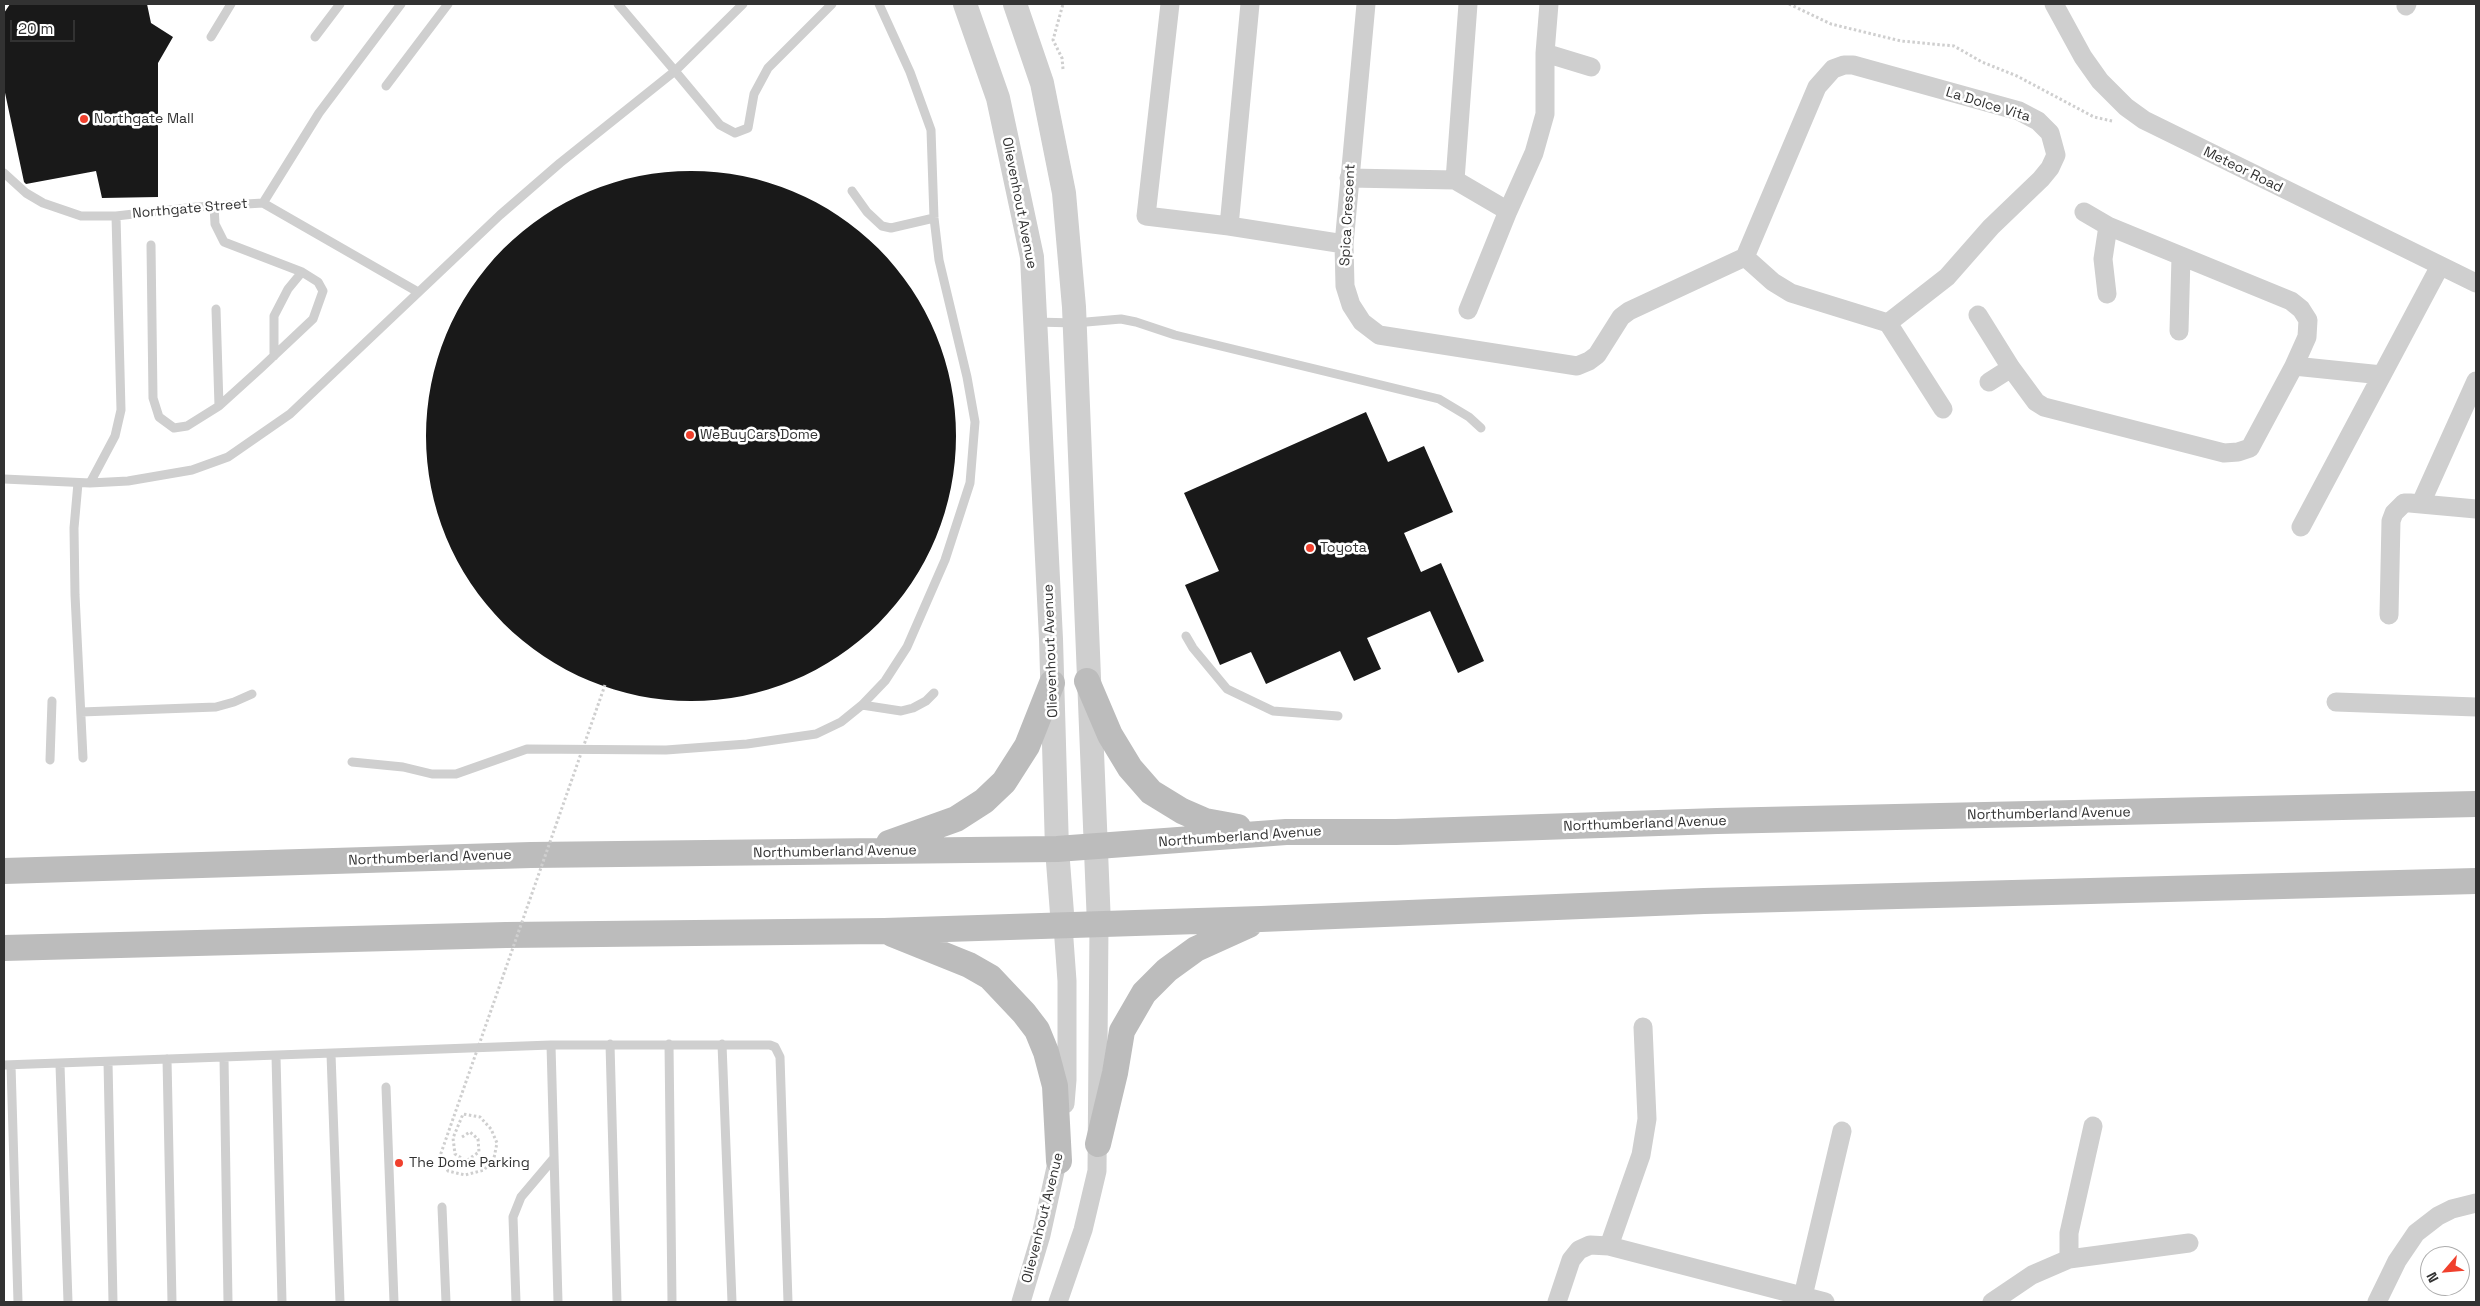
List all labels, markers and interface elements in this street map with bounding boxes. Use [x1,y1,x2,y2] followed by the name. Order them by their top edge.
[12,10,78,42] scale bar
[18,19,53,38] text: 20 m
[1944,84,2032,126] street label: La Dolce Vita
[94,111,194,127] place label: Northgate Mall
[78,113,90,125] marker: Northgate Mall
[998,136,1040,270] street label: Olievenhout Avenue
[2200,143,2286,197] street label: Meteor Road
[1337,164,1359,266] street label: Spica Crescent
[132,196,248,222] street label: Northgate Street
[700,427,818,443] place label: WeBuyCars Dome
[684,429,696,441] marker: WeBuyCars Dome
[1320,540,1367,556] place label: Toyota
[1304,542,1316,554] marker: Toyota
[1040,584,1062,718] street label: Olievenhout Avenue
[1967,804,2131,824] street label: Northumberland Avenue
[1563,813,1727,835] street label: Northumberland Avenue
[1158,823,1322,851] street label: Northumberland Avenue
[753,842,917,862] street label: Northumberland Avenue
[348,847,512,869] street label: Northumberland Avenue
[1019,1151,1067,1285] street label: Olievenhout Avenue
[409,1155,530,1171] place label: The Dome Parking
[393,1157,405,1169] marker: The Dome Parking
[2420,1246,2470,1296] north arrow
[2422,1269,2443,1286] text: N

